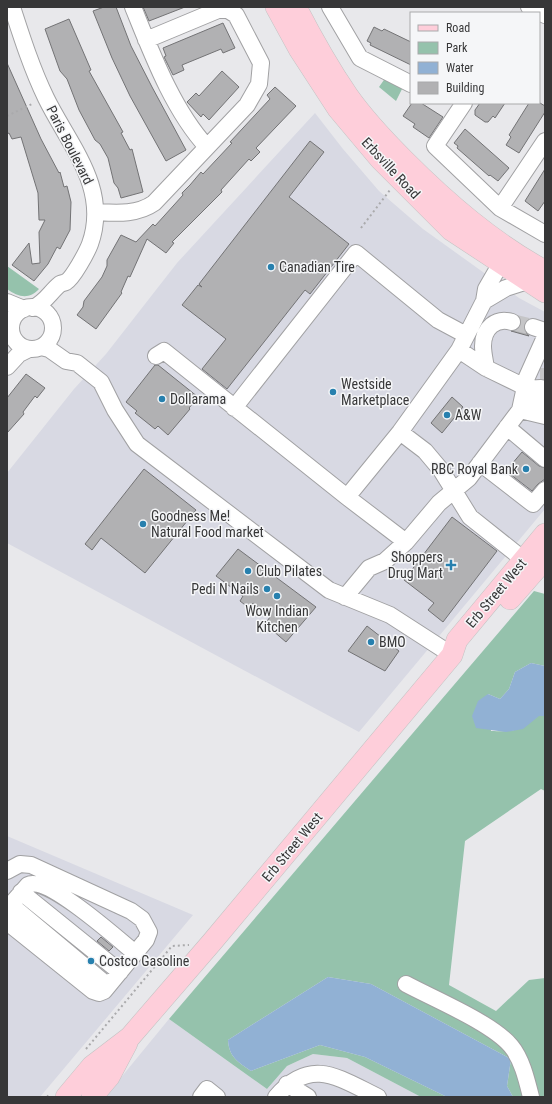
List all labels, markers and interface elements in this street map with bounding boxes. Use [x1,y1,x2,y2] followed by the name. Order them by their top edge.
[410,12,540,104] legend
[446,21,470,35] text: Road
[446,41,468,55] text: Park
[446,61,474,75] text: Water
[446,81,484,95] text: Building
[43,103,97,187] street label: Paris Boulevard
[359,134,423,202] street label: Erbsville Road
[279,259,355,275] place label: Canadian Tire
[266,262,276,272] marker: Canadian Tire
[341,376,410,408] place label: Westside Marketplace
[328,387,338,397] marker: Westside Marketplace
[170,391,226,407] place label: Dollarama
[157,394,167,404] marker: Dollarama
[455,407,482,423] place label: A&W
[442,410,452,420] marker: A&W
[431,461,519,477] place label: RBC Royal Bank
[521,464,531,474] marker: RBC Royal Bank
[151,508,264,540] place label: Goodness Me! Natural Food market
[138,519,148,529] marker: Goodness Me! Natural Food market
[388,549,443,581] place label: Shoppers Drug Mart
[463,555,529,631] street label: Erb Street West
[446,560,456,570] marker: Shoppers Drug Mart
[256,563,322,579] place label: Club Pilates
[243,566,253,576] marker: Club Pilates
[191,581,259,597] place label: Pedi N Nails
[262,584,272,594] marker: Pedi N Nails
[272,591,282,601] marker: Wow Indian Kitchen
[245,603,309,635] place label: Wow Indian Kitchen
[379,634,406,650] place label: BMO
[366,637,376,647] marker: BMO
[259,809,325,885] street label: Erb Street West
[99,953,190,969] place label: Costco Gasoline
[86,956,96,966] marker: Costco Gasoline

